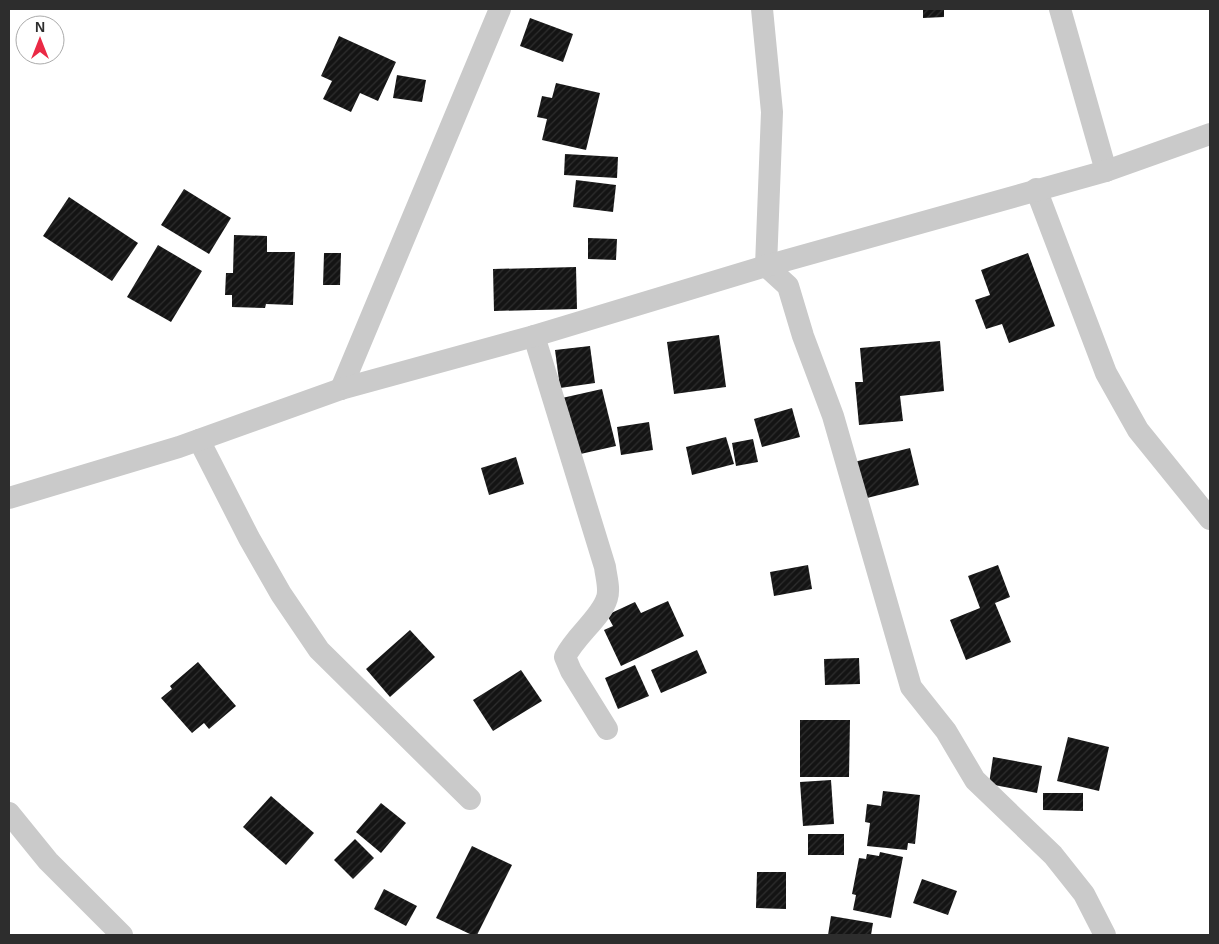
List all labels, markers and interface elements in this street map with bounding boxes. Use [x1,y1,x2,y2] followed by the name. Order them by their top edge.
[15,15,65,65] north arrow
[35,19,45,35] text: N

